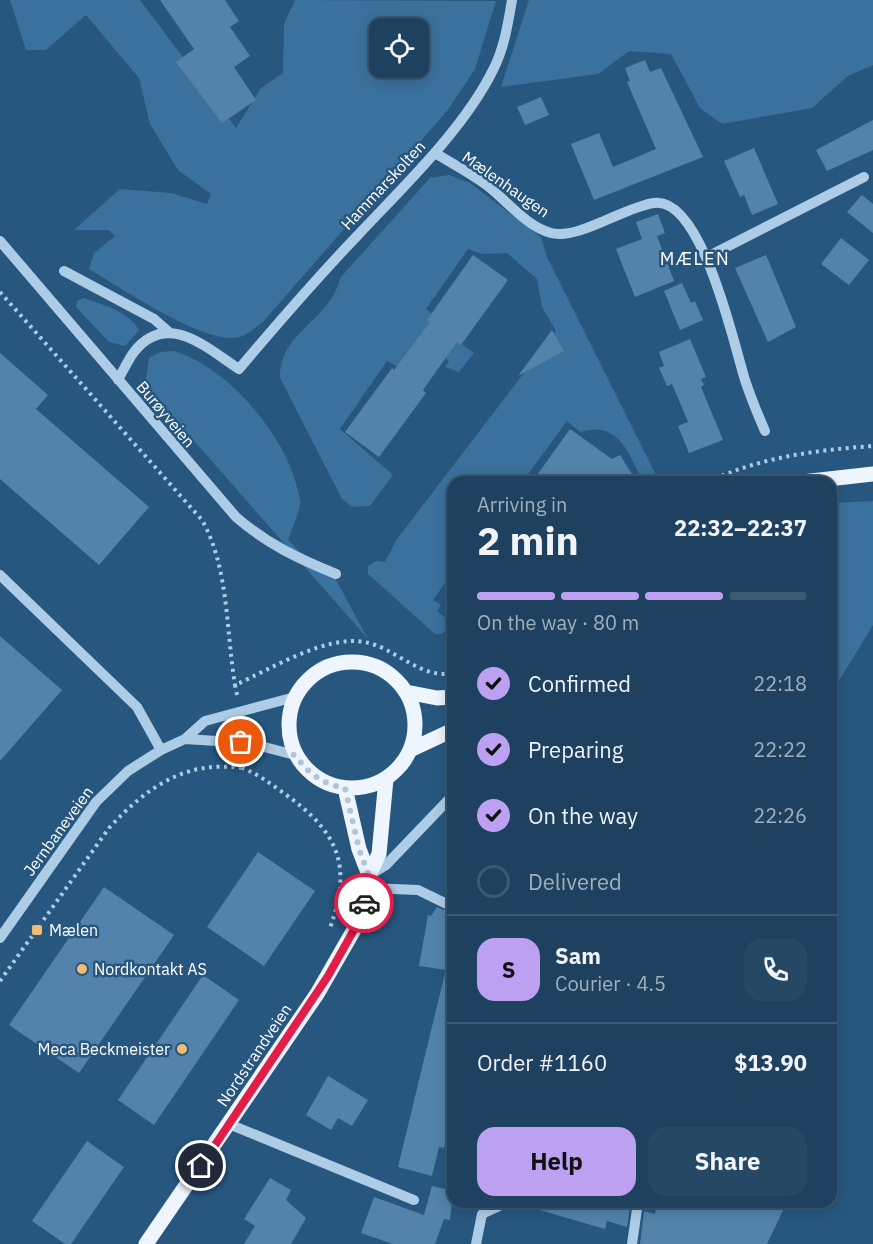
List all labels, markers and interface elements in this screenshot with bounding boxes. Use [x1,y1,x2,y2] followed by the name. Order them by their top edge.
[369,18,429,78] map controls
[369,18,429,78] button: locate
[337,136,429,234] street label: Hammarskolten
[458,147,554,221] street label: Mælenhaugen
[660,247,730,270] district label: MÆLEN
[132,377,200,451] street label: Burøyveien
[477,491,567,518] text: Arriving in
[674,513,807,542] text: 22:32–22:37
[477,515,579,566] text: 2 min
[477,609,639,636] text: On the way · 80 m
[477,667,510,700] icon: check
[528,669,631,698] text: Confirmed
[753,670,807,697] text: 22:18
[215,716,266,767] pin
[224,725,257,758] icon: bag
[477,733,510,766] icon: check
[528,735,623,764] text: Preparing
[753,736,807,763] text: 22:22
[19,782,97,880] street label: Jernbaneveien
[477,799,510,832] icon: check
[528,801,638,830] text: On the way
[753,802,807,829] text: 22:26
[528,867,622,896] text: Delivered
[334,873,394,933] courier
[348,887,381,920] icon: car
[49,920,98,940] place label: Mælen
[30,923,44,937] marker: Mælen
[744,938,807,1001] button: phone
[555,941,601,970] text: Sam
[502,955,515,984] text: S
[94,959,207,979] place label: Nordkontakt AS
[75,962,89,976] marker: Nordkontakt AS
[555,970,666,997] text: Courier · 4.5
[212,1000,296,1110] street label: Nordstrandveien
[38,1039,170,1059] place label: Meca Beckmeister
[175,1042,189,1056] marker: Meca Beckmeister
[477,1048,607,1077] text: Order #1160
[734,1048,807,1077] text: $13.90
[477,1127,636,1196] button: Help
[648,1127,807,1196] button: Share
[175,1140,226,1191] pin
[184,1149,217,1182] icon: home

